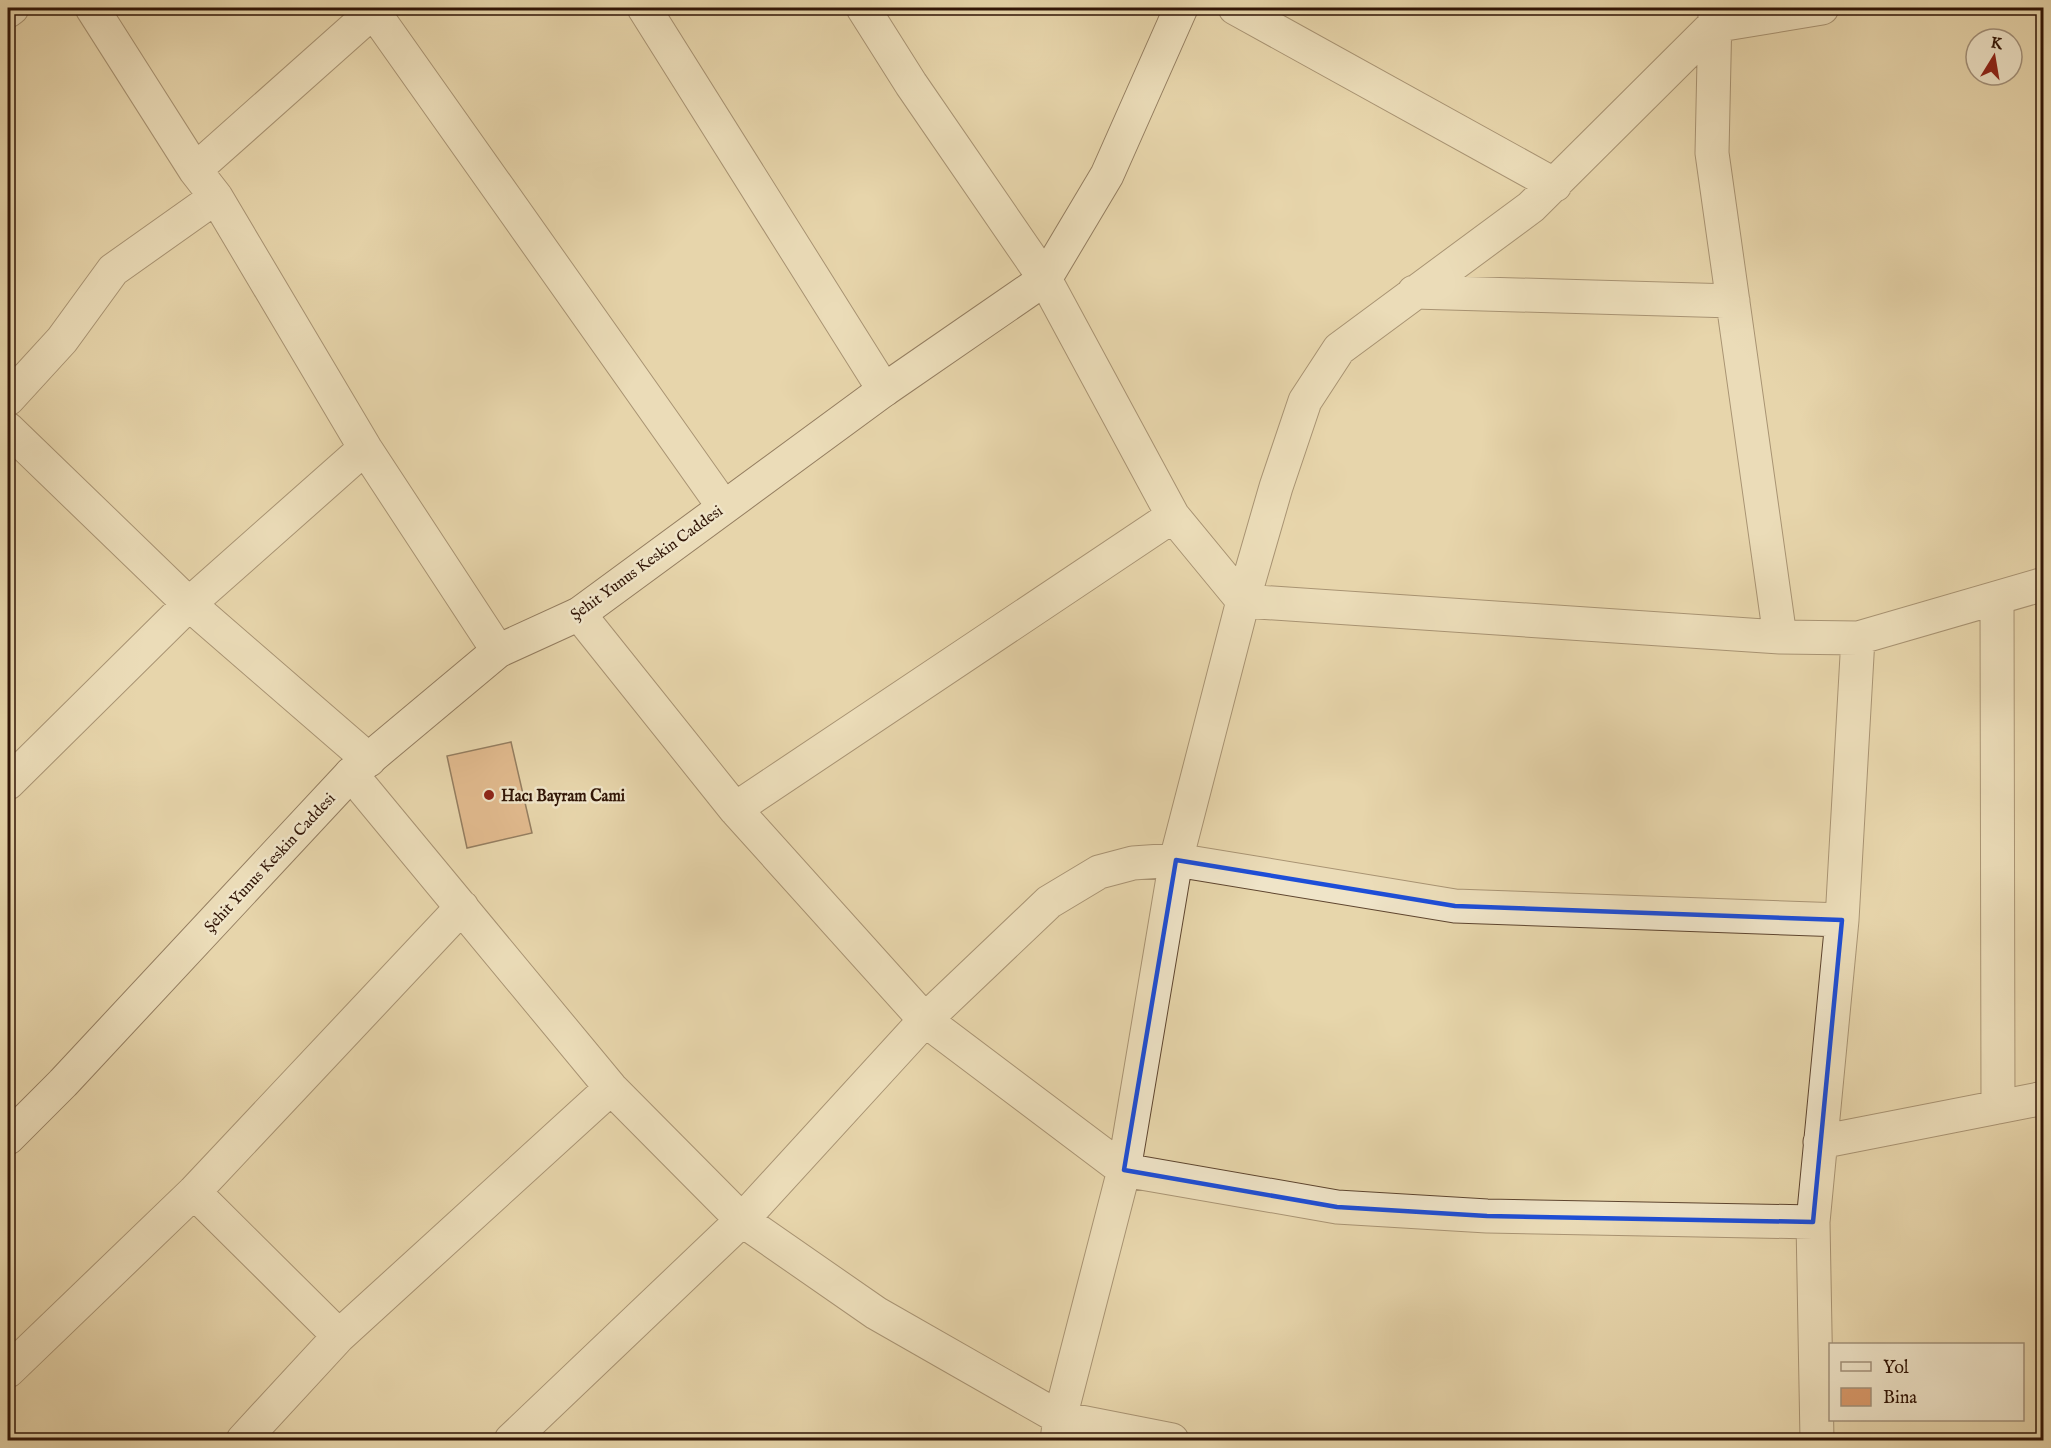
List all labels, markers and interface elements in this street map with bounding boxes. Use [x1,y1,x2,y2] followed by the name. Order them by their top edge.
[1964,27,2024,87] north arrow
[1989,33,2005,55] text: K
[567,502,727,626] street label: Şehit Yunus Keskin Caddesi
[501,787,626,807] place label: Hacı Bayram Cami
[482,788,496,802] marker: Hacı Bayram Cami
[201,789,340,937] street label: Şehit Yunus Keskin Caddesi
[1829,1343,2024,1421] legend
[1883,1357,1909,1380] text: Yol
[1883,1387,1917,1410] text: Bina

